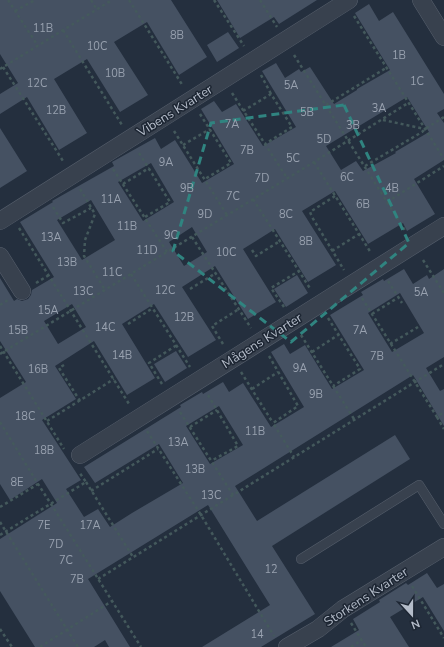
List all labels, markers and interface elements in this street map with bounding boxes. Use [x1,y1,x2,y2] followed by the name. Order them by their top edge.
[33,21,53,36] house number: 11B
[170,28,184,43] house number: 8B
[87,39,107,54] house number: 10C
[392,48,406,63] house number: 1B
[105,66,125,81] house number: 10B
[410,74,424,89] house number: 1C
[27,76,47,91] house number: 12C
[284,78,298,93] house number: 5A
[133,80,216,142] street label: Vibens Kvarter
[372,101,386,116] house number: 3A
[46,103,66,118] house number: 12B
[300,105,314,120] house number: 5B
[225,117,239,132] house number: 7A
[346,118,360,133] house number: 3B
[317,132,331,147] house number: 5D
[240,143,254,158] house number: 7B
[286,151,300,166] house number: 5C
[159,155,173,170] house number: 9A
[340,170,354,185] house number: 6C
[255,171,269,186] house number: 7D
[180,181,194,196] house number: 9B
[385,181,399,196] house number: 4B
[226,189,240,204] house number: 7C
[100,192,122,207] house number: 11A
[356,197,370,212] house number: 6B
[198,207,212,222] house number: 9D
[279,207,293,222] house number: 8C
[117,219,137,234] house number: 11B
[164,228,178,243] house number: 9C
[40,230,62,245] house number: 13A
[299,234,313,249] house number: 8B
[136,243,158,258] house number: 11D
[216,245,236,260] house number: 10C
[57,255,77,270] house number: 13B
[102,265,122,280] house number: 11C
[155,283,175,298] house number: 12C
[73,284,93,299] house number: 13C
[414,285,428,300] house number: 5A
[37,303,59,318] house number: 15A
[218,309,306,373] street label: Mågens Kvarter
[174,310,194,325] house number: 12B
[95,320,115,335] house number: 14C
[8,323,28,338] house number: 15B
[353,323,367,338] house number: 7A
[112,348,132,363] house number: 14B
[370,349,384,364] house number: 7B
[293,361,307,376] house number: 9A
[28,362,48,377] house number: 16B
[309,387,323,402] house number: 9B
[15,409,35,424] house number: 18C
[245,424,265,439] house number: 11B
[167,435,189,450] house number: 13A
[34,443,54,458] house number: 18B
[185,462,205,477] house number: 13B
[10,475,24,490] house number: 8E
[201,488,221,503] house number: 13C
[37,518,51,533] house number: 7E
[79,518,101,533] house number: 17A
[49,537,63,552] house number: 7D
[59,553,73,568] house number: 7C
[264,562,278,577] house number: 12
[320,563,412,631] street label: Storkens Kvarter
[70,572,84,587] house number: 7B
[392,595,432,635] north arrow
[409,615,422,632] text: N
[250,627,264,642] house number: 14

